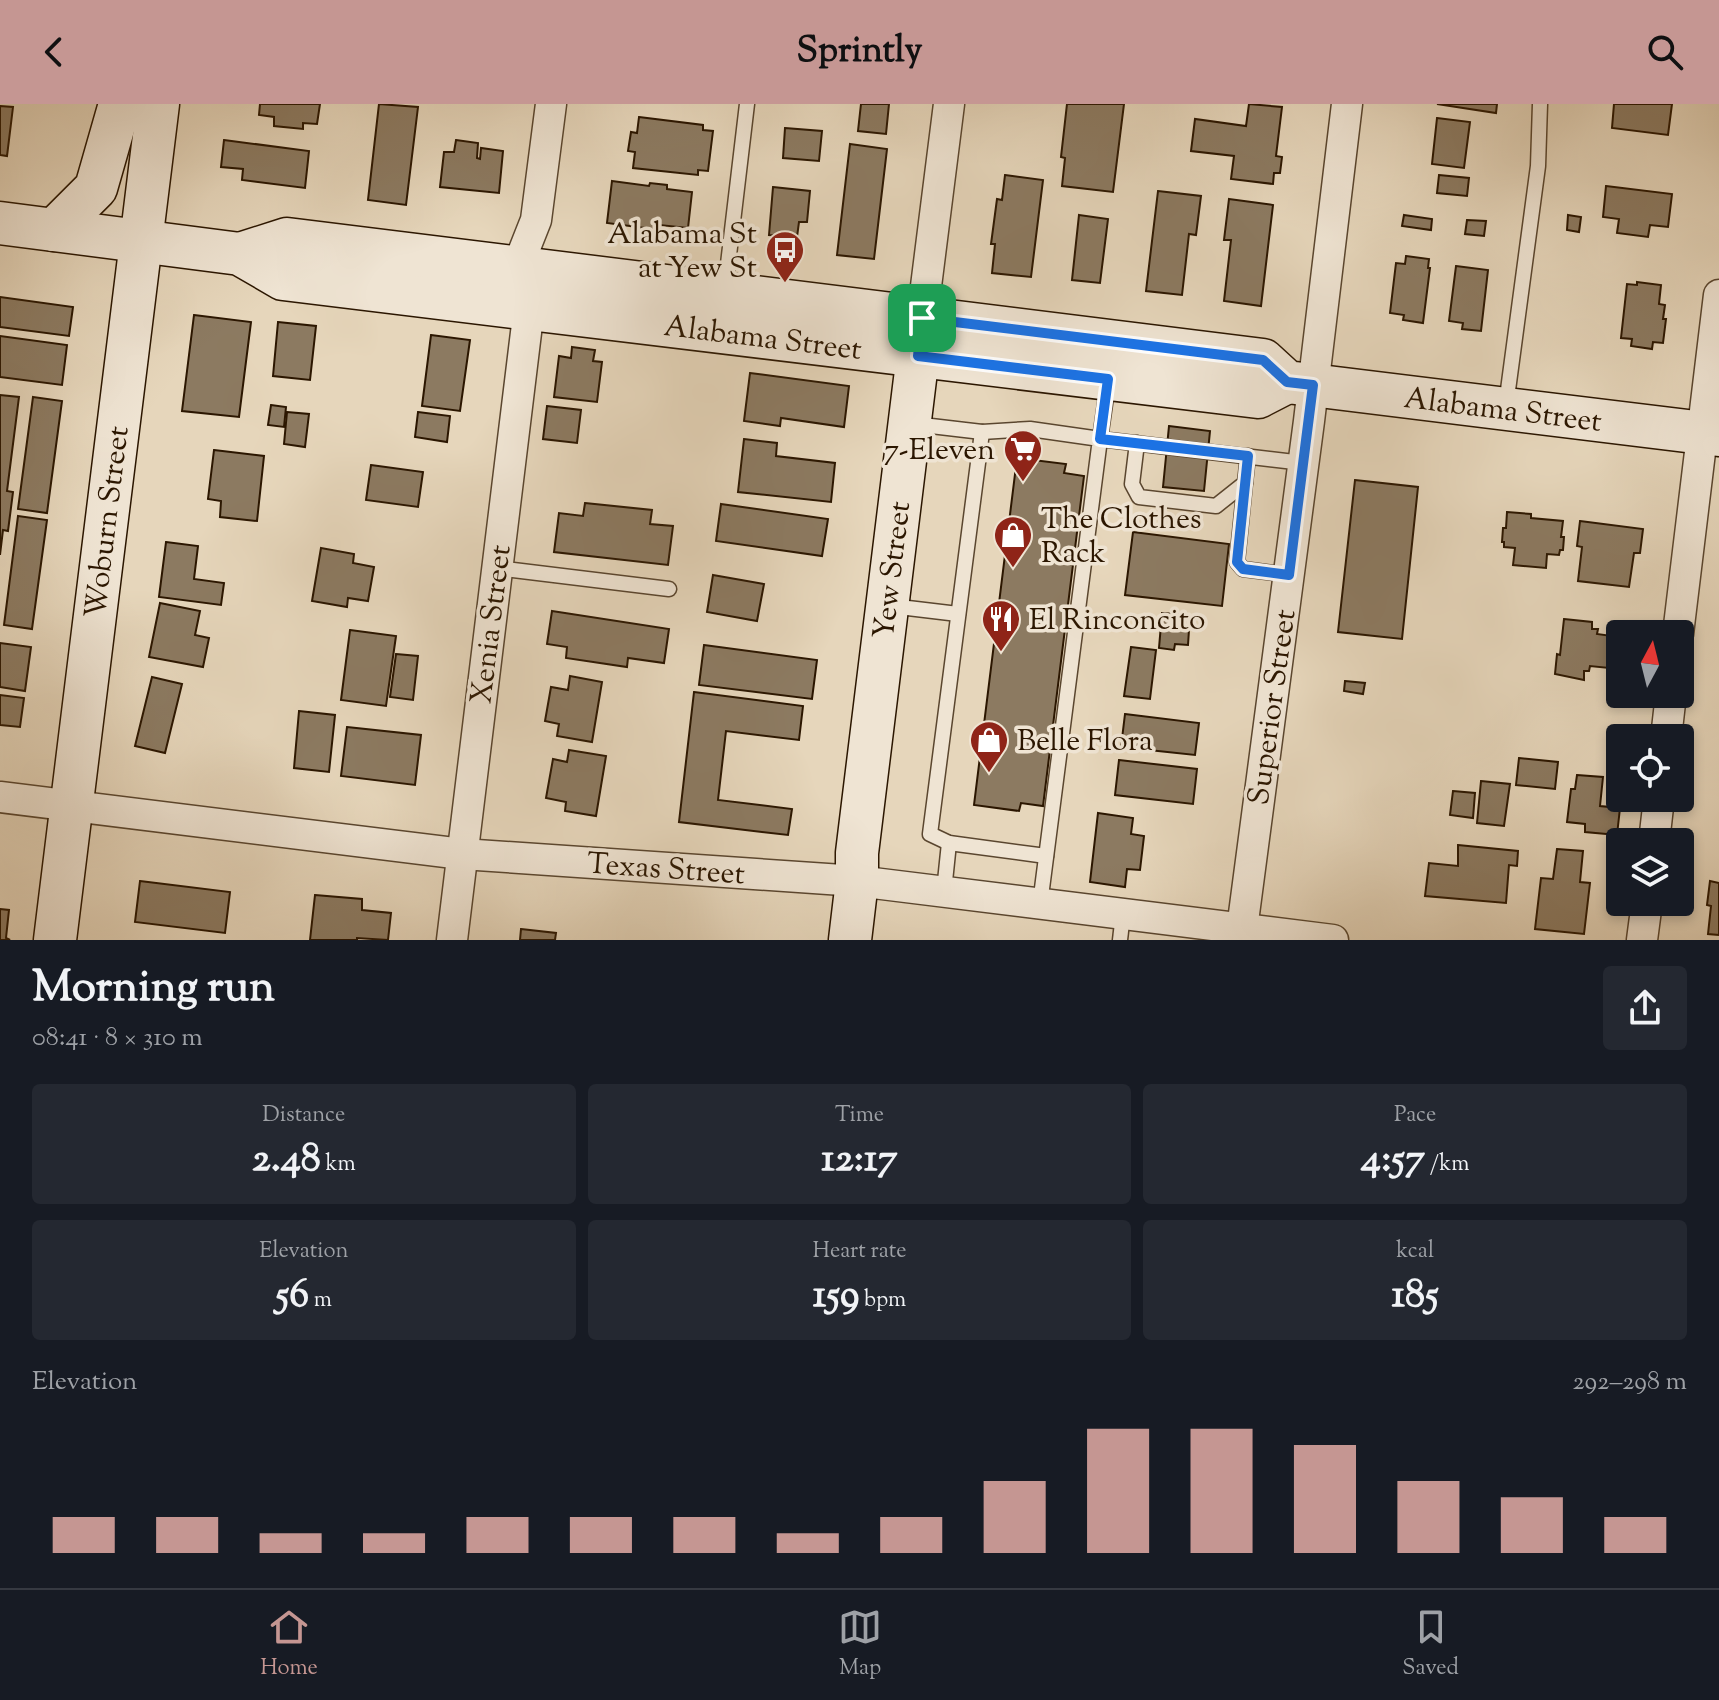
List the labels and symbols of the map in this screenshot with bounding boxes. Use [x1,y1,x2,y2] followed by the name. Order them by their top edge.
[607,214,757,291] place label: Alabama St at Yew St
[764,229,806,284] bus stop icon: Alabama St at Yew St
[888,284,956,352] pin
[661,306,864,373] street label: Alabama Street
[1401,378,1604,445] street label: Alabama Street
[75,424,142,621] street label: Woburn Street
[1002,428,1044,483] supermarket icon: 7-Eleven
[884,430,995,473] place label: 7-Eleven
[864,499,923,642] street label: Yew Street
[1041,499,1202,576] place label: The Clothes Rack
[992,514,1034,569] shop icon: The Clothes Rack
[461,542,524,706] street label: Xenia Street
[980,598,1022,653] restaurant icon: El Rinconcito
[1029,600,1205,643] place label: El Rinconcito
[1238,607,1308,808] street label: Superior Street
[1606,620,1694,708] north arrow
[968,719,1010,774] shop icon: Belle Flora
[1017,721,1153,764] place label: Belle Flora
[585,844,746,897] street label: Texas Street

